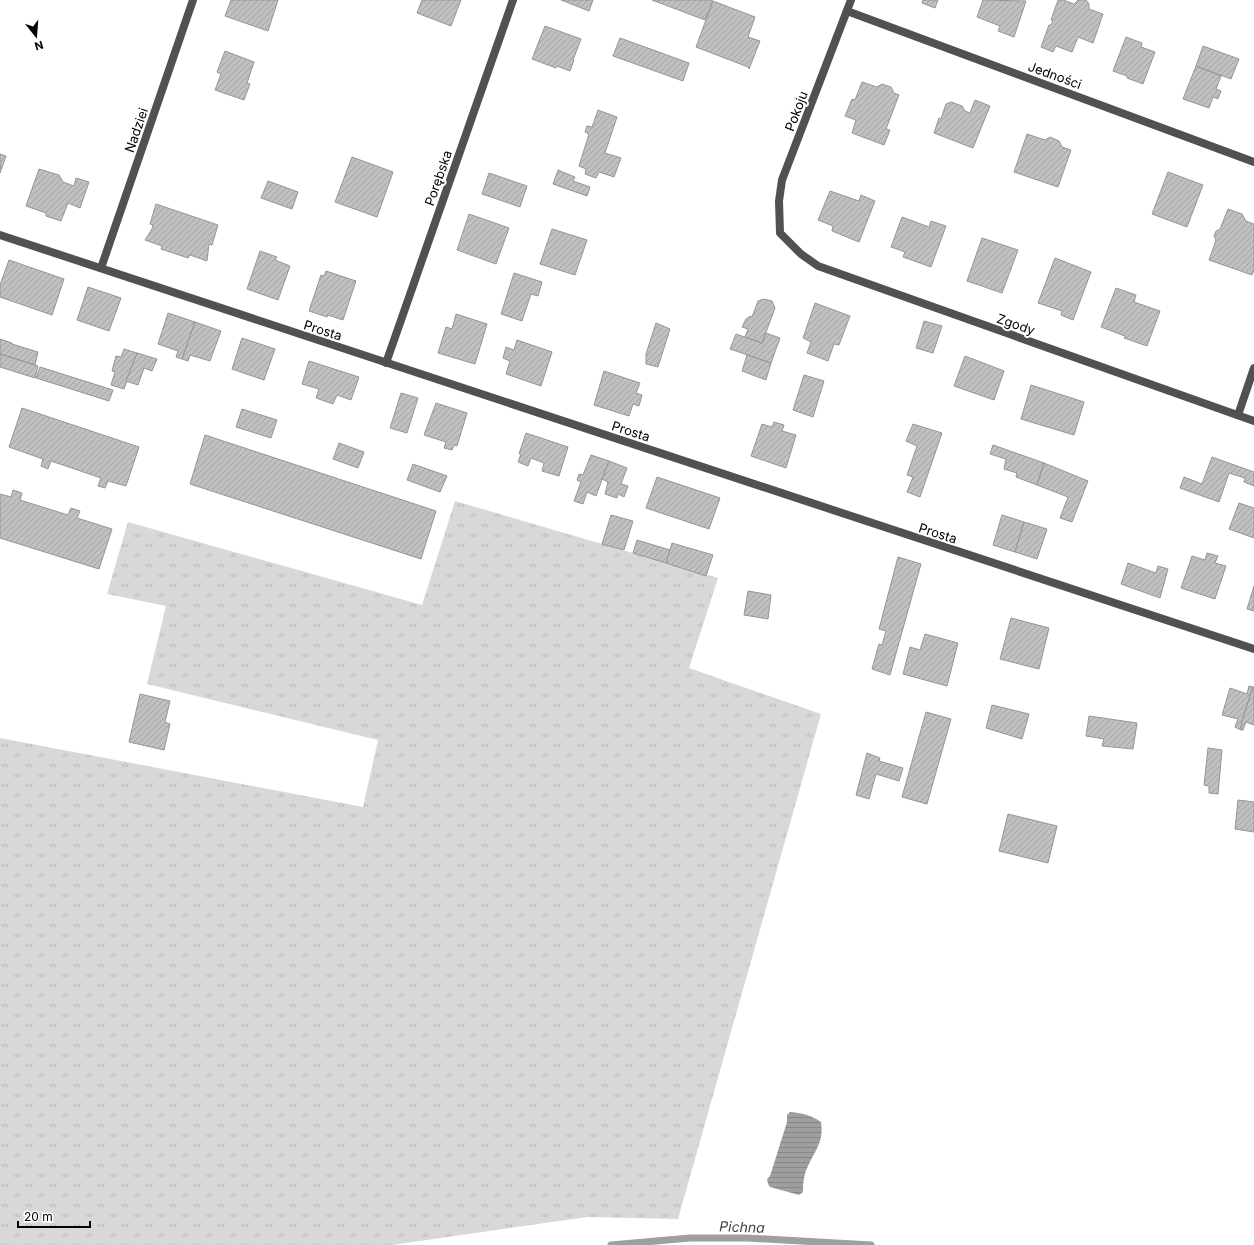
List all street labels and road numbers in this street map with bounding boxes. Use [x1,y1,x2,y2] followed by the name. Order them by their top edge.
[1026,58,1084,92] street label: Jedności
[781,89,811,133] street label: Pokoju
[121,106,151,154] street label: Nadziei
[421,148,455,208] street label: Porębska
[995,310,1037,338] street label: Zgody
[302,316,344,344] street label: Prosta
[610,417,652,445] street label: Prosta
[917,519,959,547] street label: Prosta

